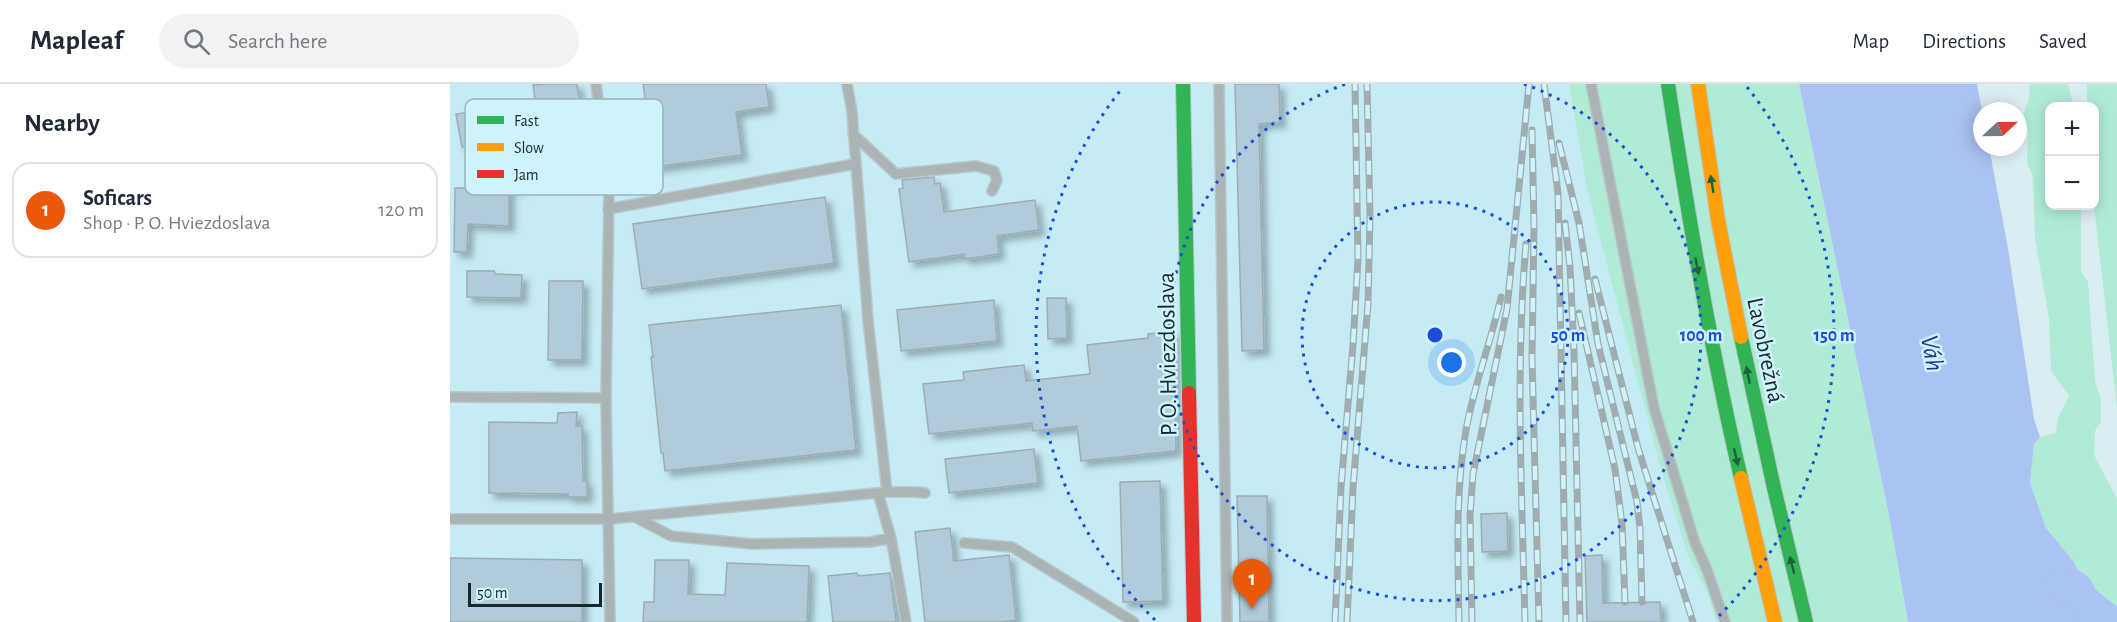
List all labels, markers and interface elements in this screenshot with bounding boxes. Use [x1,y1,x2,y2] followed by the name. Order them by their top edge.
[159,14,579,68] search box
[180,25,213,58] icon: search
[30,27,123,55] text: Mapleaf
[228,30,327,52] text: Search here
[1853,31,1889,52] text: Map
[1922,31,2006,52] text: Directions
[2039,31,2087,52] text: Saved
[465,99,663,195] legend
[1973,102,2027,156] north arrow
[2045,102,2099,210] map controls
[2045,102,2099,156] button: +
[24,110,100,136] text: Nearby
[514,113,539,129] text: Fast
[514,140,544,156] text: Slow
[2045,156,2099,210] button: −
[514,167,539,183] text: Jam
[1707,174,1716,193] one-way arrow
[83,187,152,209] text: Soficars
[42,200,49,220] text: 1
[378,200,424,220] text: 120 m
[83,213,271,233] text: Shop · P. O. Hviezdoslava
[1693,257,1702,276] one-way arrow
[1155,272,1181,436] street label: P. O. Hviezdoslava
[1742,295,1788,405] street label: Ľavobrežná
[1425,325,1445,345] centre of rings
[1551,327,1585,345] text: 50 m
[1680,327,1722,345] text: 100 m
[1814,327,1854,345] text: 150 m
[1916,333,1948,373] water label: Váh
[1437,348,1466,377] your location
[1743,366,1752,385] one-way arrow
[1732,448,1741,467] one-way arrow
[1786,556,1796,574] one-way arrow
[1232,560,1272,609] pin: 1
[468,580,602,608] scale bar
[477,585,508,601] text: 50 m

